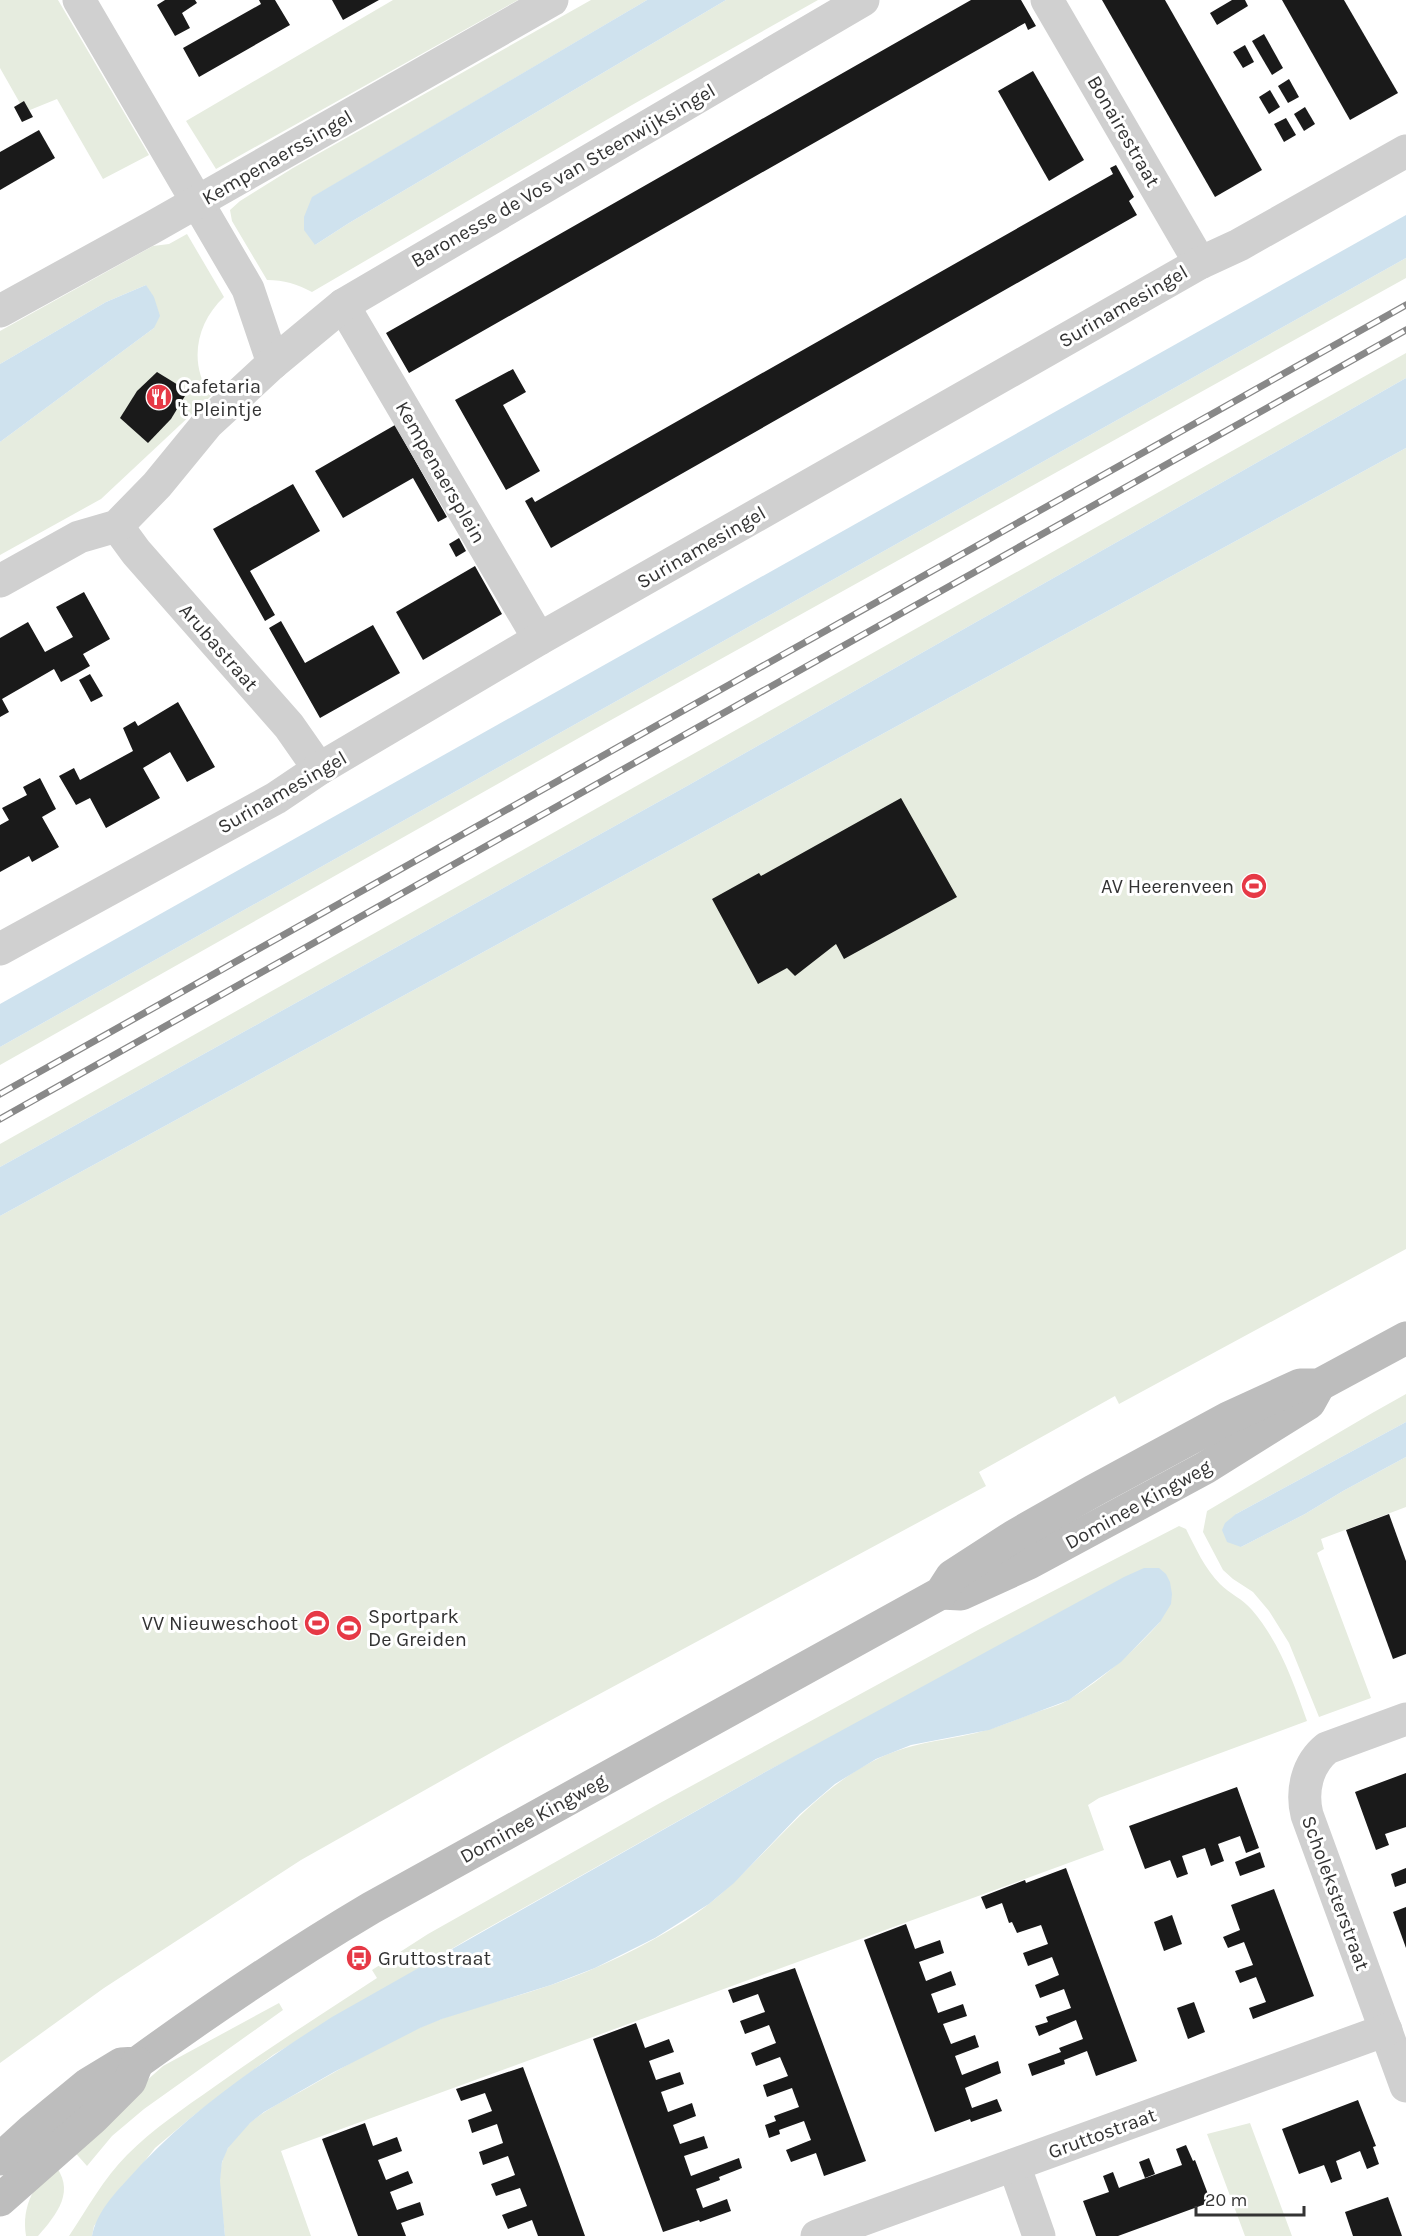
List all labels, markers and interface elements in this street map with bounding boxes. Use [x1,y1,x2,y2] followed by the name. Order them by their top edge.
[1082,72,1165,191] street label: Bonairestraat
[407,79,719,272] street label: Baronesse de Vos van Steenwijksingel
[198,105,357,210] street label: Kempenaerssingel
[1055,260,1192,353] street label: Surinamesingel
[178,375,262,421] place label: Cafetaria 't Pleintje
[144,382,174,412] restaurant icon: Cafetaria 't Pleintje
[391,397,490,547] street label: Kempenaersplein
[633,501,770,594] street label: Surinamesingel
[174,599,263,696] street label: Arubastraat
[214,746,351,839] street label: Surinamesingel
[1239,871,1269,901] sports icon: AV Heerenveen
[1101,875,1234,898] place label: AV Heerenveen
[1061,1455,1215,1554] street label: Dominee Kingweg
[368,1605,467,1651] place label: Sportpark De Greiden
[302,1608,332,1638] sports icon: VV Nieuweschoot
[142,1612,298,1635] place label: VV Nieuweschoot
[334,1613,364,1643] sports icon: Sportpark De Greiden
[456,1769,610,1868] street label: Dominee Kingweg
[1297,1813,1374,1974] street label: Scholeksterstraat
[344,1943,374,1973] bus stop icon: Gruttostraat
[378,1947,491,1970] place label: Gruttostraat
[1045,2103,1160,2164] street label: Gruttostraat
[1196,2179,1304,2217] scale bar
[1205,2189,1247,2211] text: 20 m

